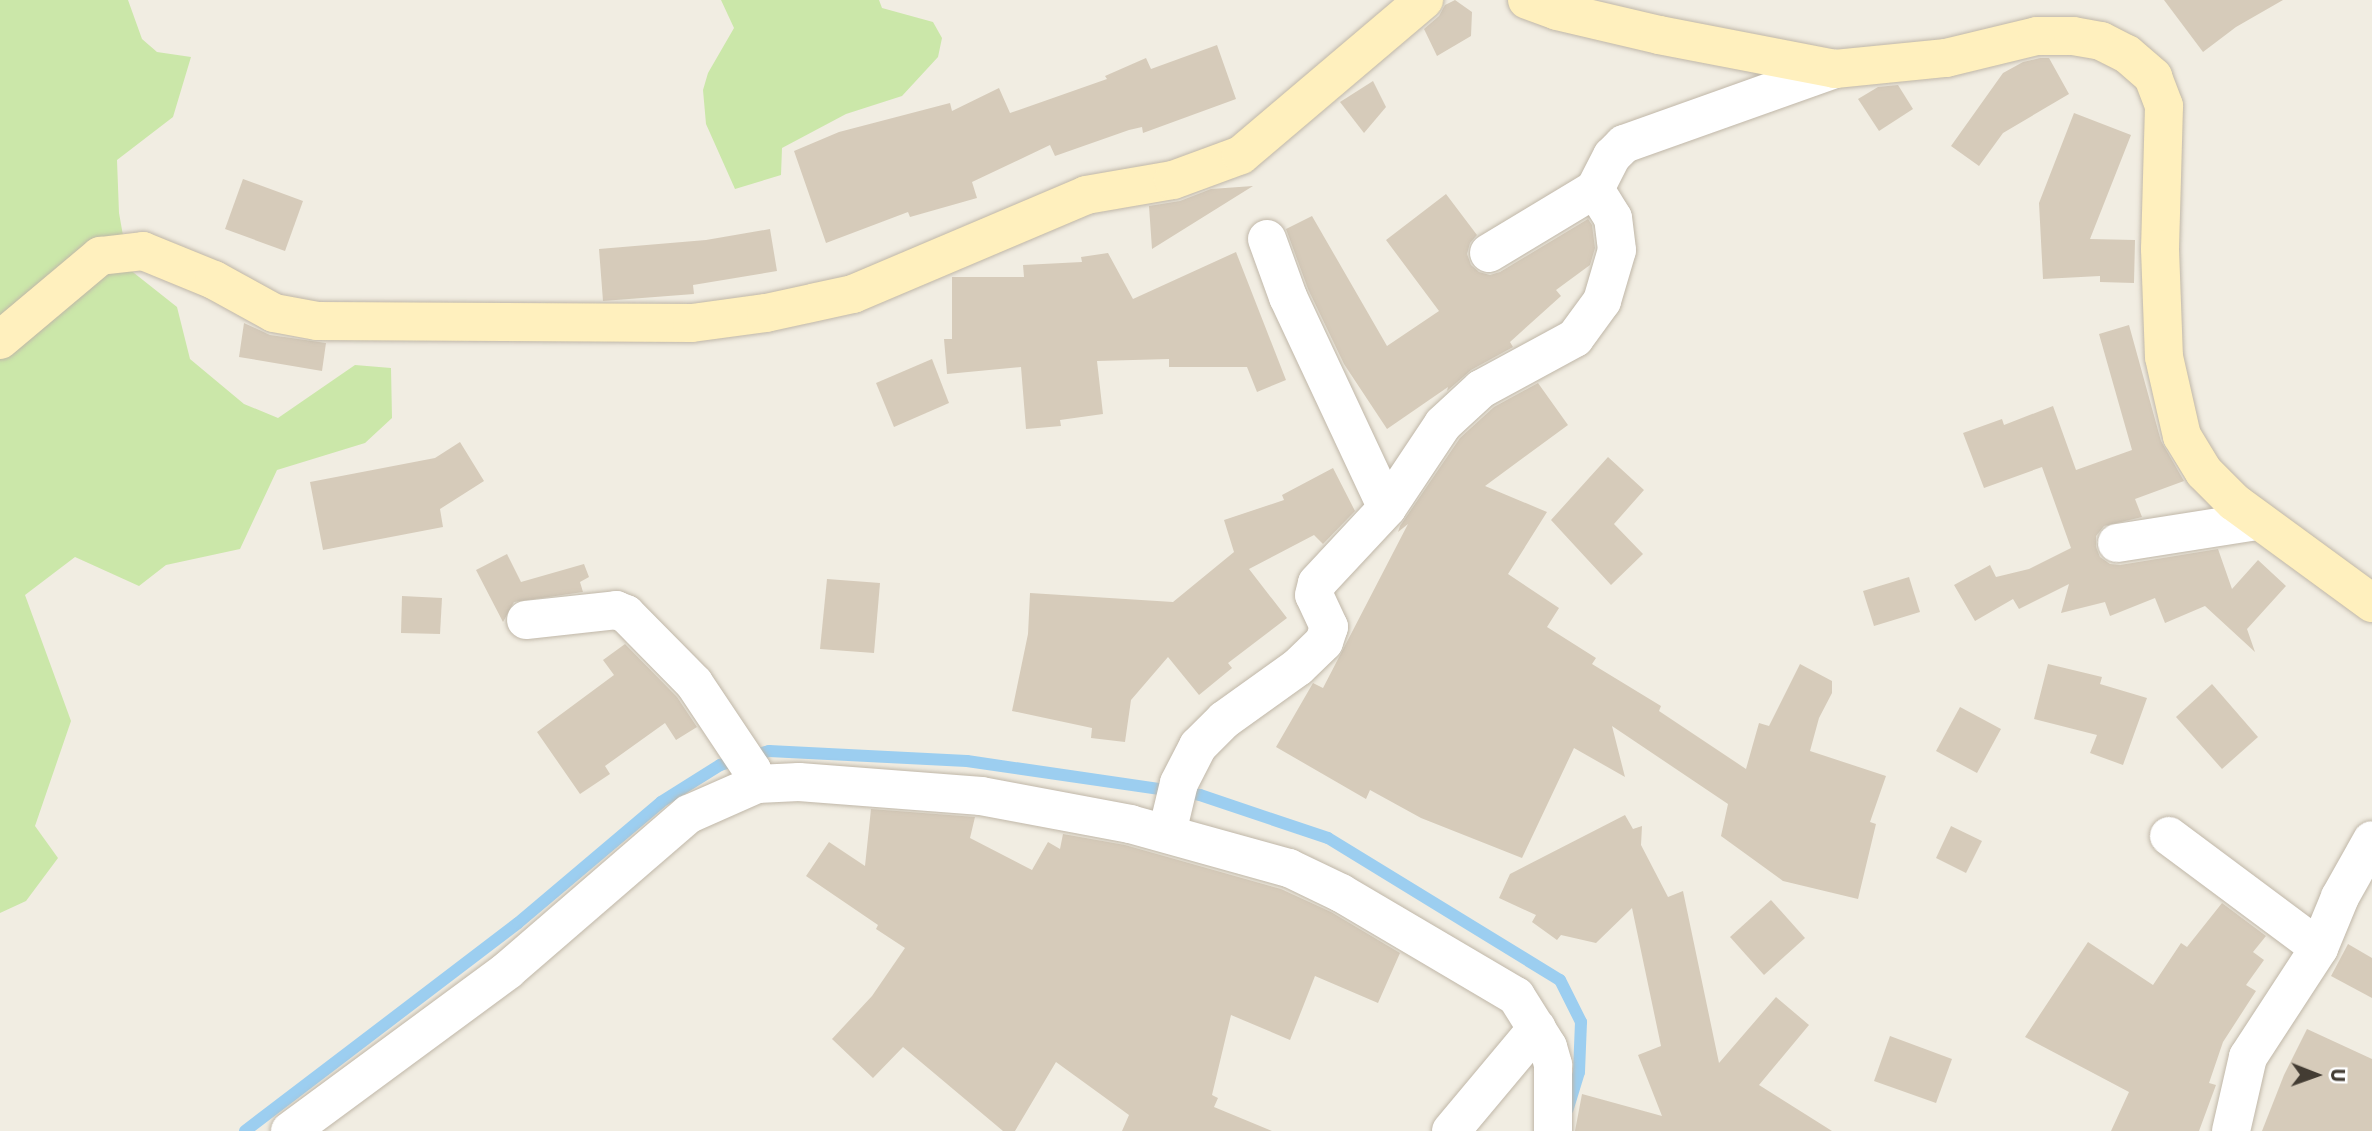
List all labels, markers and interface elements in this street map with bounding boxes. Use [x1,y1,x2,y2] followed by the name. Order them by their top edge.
[2281,1040,2351,1110] north arrow
[2324,1068,2351,1082] text: U

